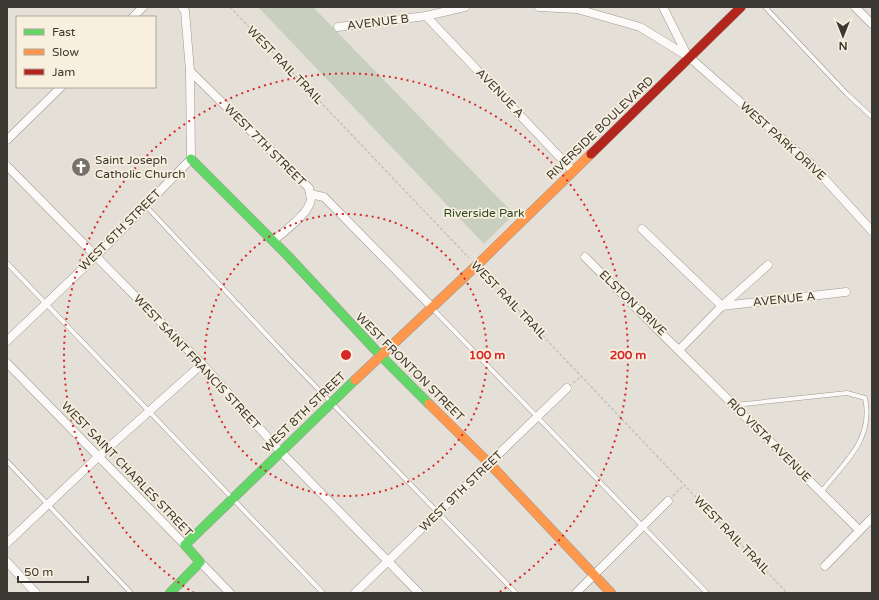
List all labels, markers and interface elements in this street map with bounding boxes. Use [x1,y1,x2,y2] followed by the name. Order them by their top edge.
[346,11,410,33] street label: AVENUE B
[16,16,156,88] legend
[823,16,863,56] north arrow
[244,23,326,107] street label: WEST RAIL TRAIL
[52,25,76,39] text: Fast
[839,39,847,52] text: N
[52,45,79,59] text: Slow
[52,65,75,79] text: Jam
[473,66,527,121] street label: AVENUE A
[544,73,656,183] street label: RIVERSIDE BOULEVARD
[737,99,829,183] street label: WEST PARK DRIVE
[221,101,309,189] street label: WEST 7TH STREET
[95,153,186,181] place label: Saint Joseph Catholic Church
[70,156,92,178] church icon: Saint Joseph Catholic Church
[76,186,164,274] street label: WEST 6TH STREET
[443,206,525,220] park label: Riverside Park
[468,258,550,342] street label: WEST RAIL TRAIL
[596,267,670,339] street label: ELSTON DRIVE
[752,289,816,309] street label: AVENUE A
[131,292,264,433] street label: WEST SAINT FRANCIS STREET
[353,310,468,425] street label: WEST FRONTON STREET
[339,348,353,362] centre of rings
[469,348,505,362] text: 100 m
[610,348,646,362] text: 200 m
[260,368,349,455] street label: WEST 8TH STREET
[724,395,814,485] street label: RIO VISTA AVENUE
[59,399,196,540] street label: WEST SAINT CHARLES STREET
[417,447,506,534] street label: WEST 9TH STREET
[691,493,773,577] street label: WEST RAIL TRAIL
[18,558,88,584] scale bar
[24,565,53,579] text: 50 m

